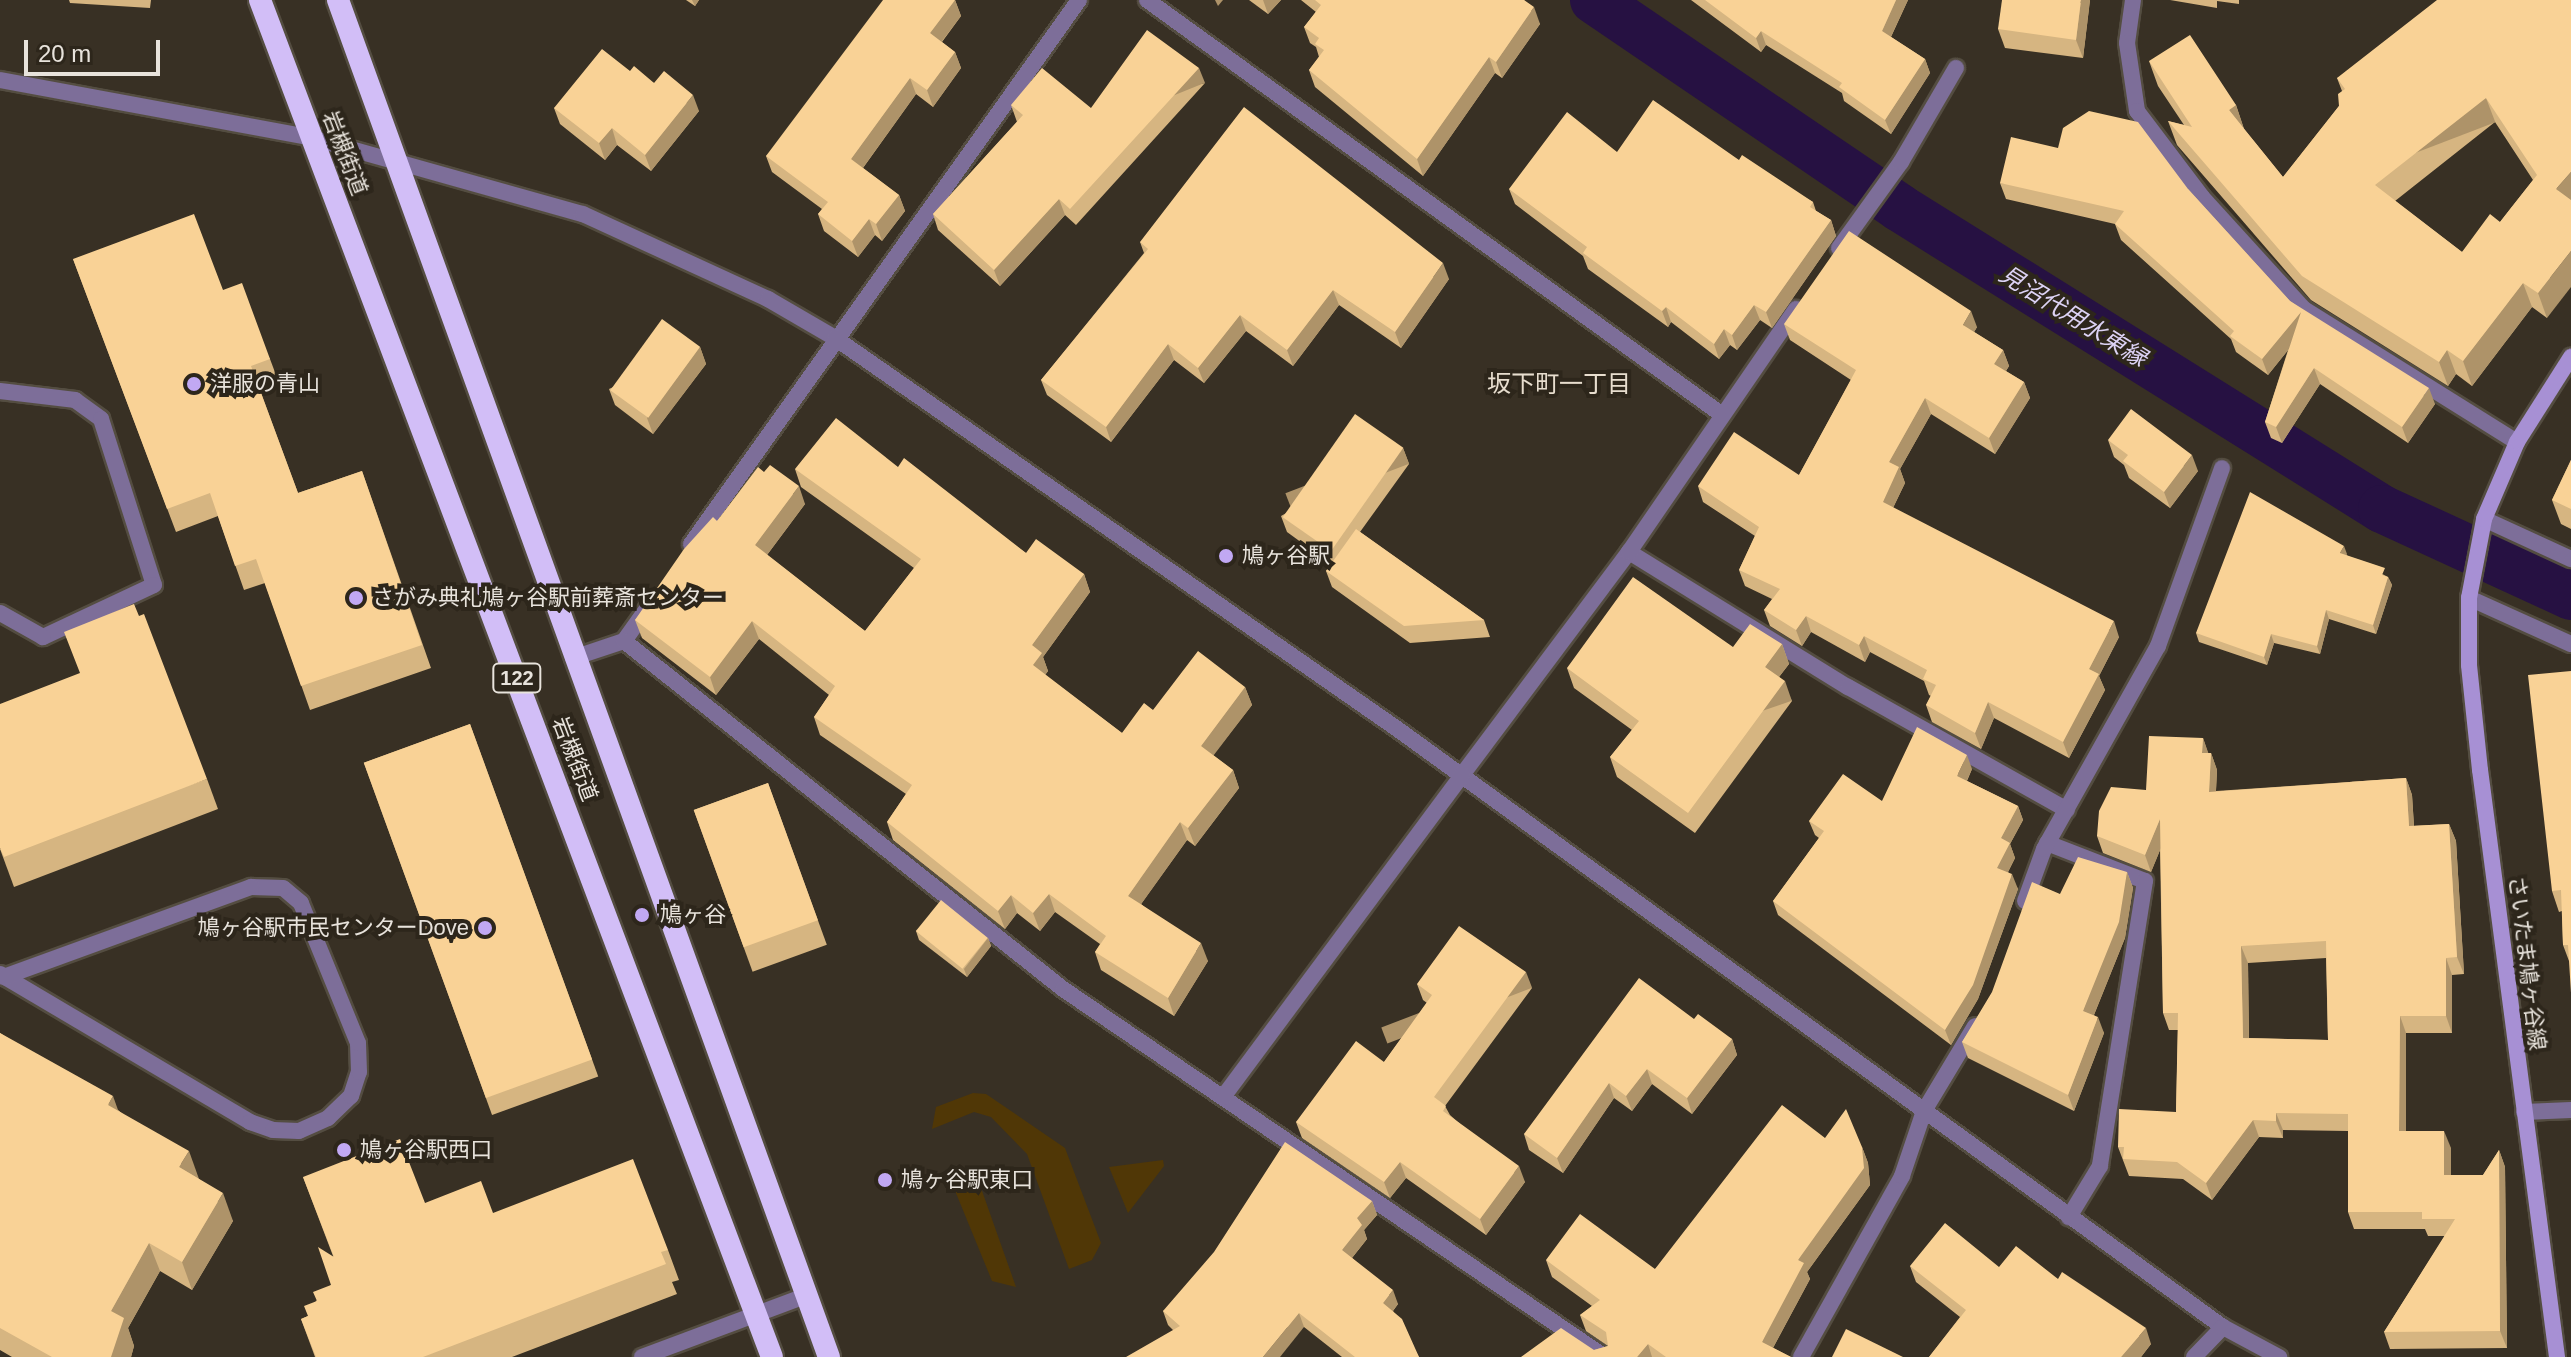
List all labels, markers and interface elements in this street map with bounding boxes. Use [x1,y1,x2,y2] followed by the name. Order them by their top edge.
[28,24,164,74] scale bar
[38,40,91,67] text: 20 m
[317,107,373,199] street label: 岩槻街道
[1994,259,2152,373] water label: 見沼代用水東縁
[1487,370,1631,398] district label: 坂下町一丁目
[210,371,320,397] place label: 洋服の青山
[185,375,203,393] marker: 洋服の青山
[1242,543,1330,569] place label: 鳩ヶ谷駅
[1217,547,1235,565] marker: 鳩ヶ谷駅
[372,585,724,611] place label: さがみ典礼鳩ヶ谷駅前葬斎センター
[347,589,365,607] marker: さがみ典礼鳩ヶ谷駅前葬斎センター
[491,662,543,694] road number: 122
[547,713,603,805] street label: 岩槻街道
[2503,874,2551,1052] street label: さいたま鳩ヶ谷線
[660,902,726,928] place label: 鳩ヶ谷
[631,904,653,926] marker: 鳩ヶ谷
[198,915,469,941] place label: 鳩ヶ谷駅市民センターDove
[476,919,494,937] marker: 鳩ヶ谷駅市民センターDove
[360,1137,492,1163] place label: 鳩ヶ谷駅西口
[335,1141,353,1159] marker: 鳩ヶ谷駅西口
[901,1167,1033,1193] place label: 鳩ヶ谷駅東口
[876,1171,894,1189] marker: 鳩ヶ谷駅東口

